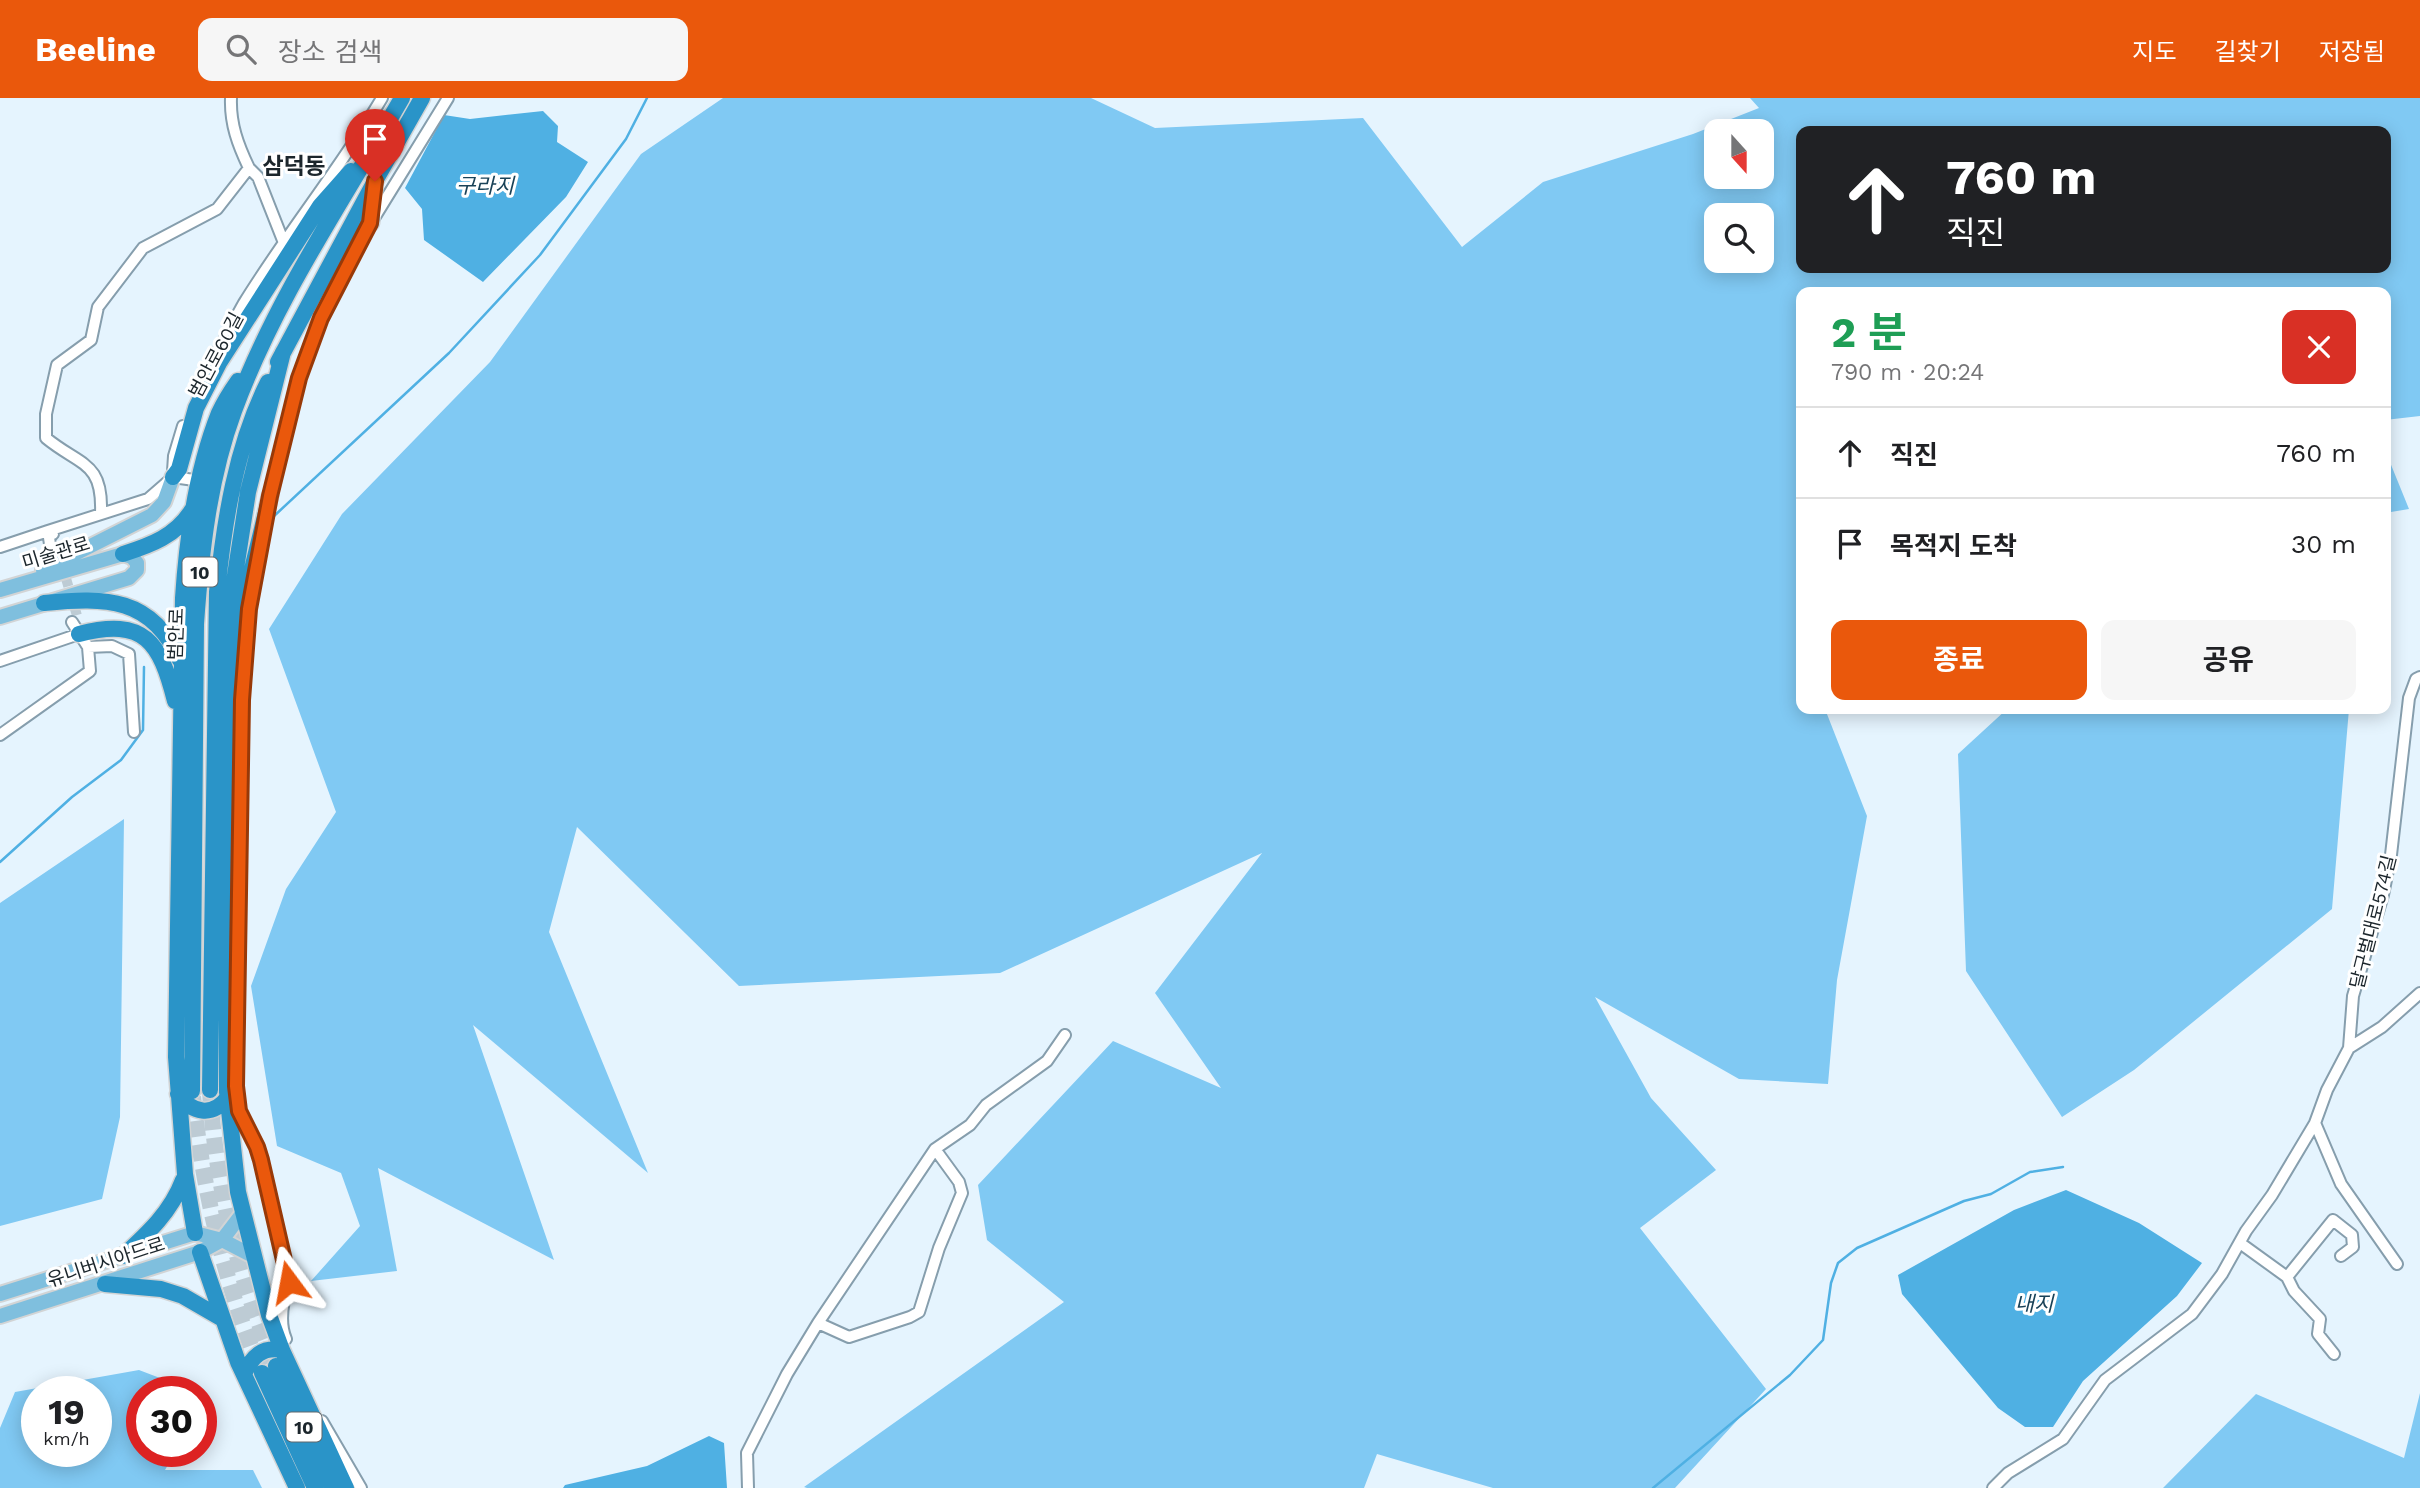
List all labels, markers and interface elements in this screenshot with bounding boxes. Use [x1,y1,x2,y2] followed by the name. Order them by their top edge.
[198,18,688,81] search box
[35,30,156,69] text: Beeline
[222,30,260,68] icon: search
[278,37,382,67] text: 장소 검색
[2132,38,2177,66] text: 지도
[2215,38,2281,66] text: 길찾기
[2319,38,2385,66] text: 저장됨
[345,109,405,181] pin
[1704,119,1774,189] north arrow
[1704,119,1774,273] map controls
[356,120,394,158] icon: arrive
[1946,148,2096,206] text: 760 m
[262,153,326,180] district label: 삼덕동
[1831,154,1922,245] icon: ahead
[456,173,516,198] water label: 구라지
[1704,203,1774,273] button: search
[1946,214,2005,252] text: 직진
[184,308,248,402] street label: 범안로60길
[1831,308,1907,357] text: 2 분
[2282,310,2356,384] button: close
[1831,359,1984,386] text: 790 m · 20:24
[1831,434,1869,472] icon: ahead
[2276,438,2356,468] text: 760 m
[1890,440,1938,470] text: 직진
[1831,525,1869,563] icon: arrive
[2291,529,2356,559] text: 30 m
[1890,531,2017,561] text: 목적지 도착
[19,532,93,574] street label: 미술관로
[182,558,218,586] road number: 10
[164,607,188,661] street label: 범안로
[1831,620,2087,700] button: 종료
[2101,620,2356,700] button: 공유
[2345,853,2401,991] street label: 달구벌대로574길
[44,1232,168,1292] street label: 유니버시아드로
[252,1245,326,1319] position arrow
[2015,1291,2055,1316] water label: 내지
[126,1376,217,1467] speed limit sign: 30
[48,1391,85,1433] text: 19
[286,1412,322,1442] road number: 10
[43,1428,90,1449] text: km/h

